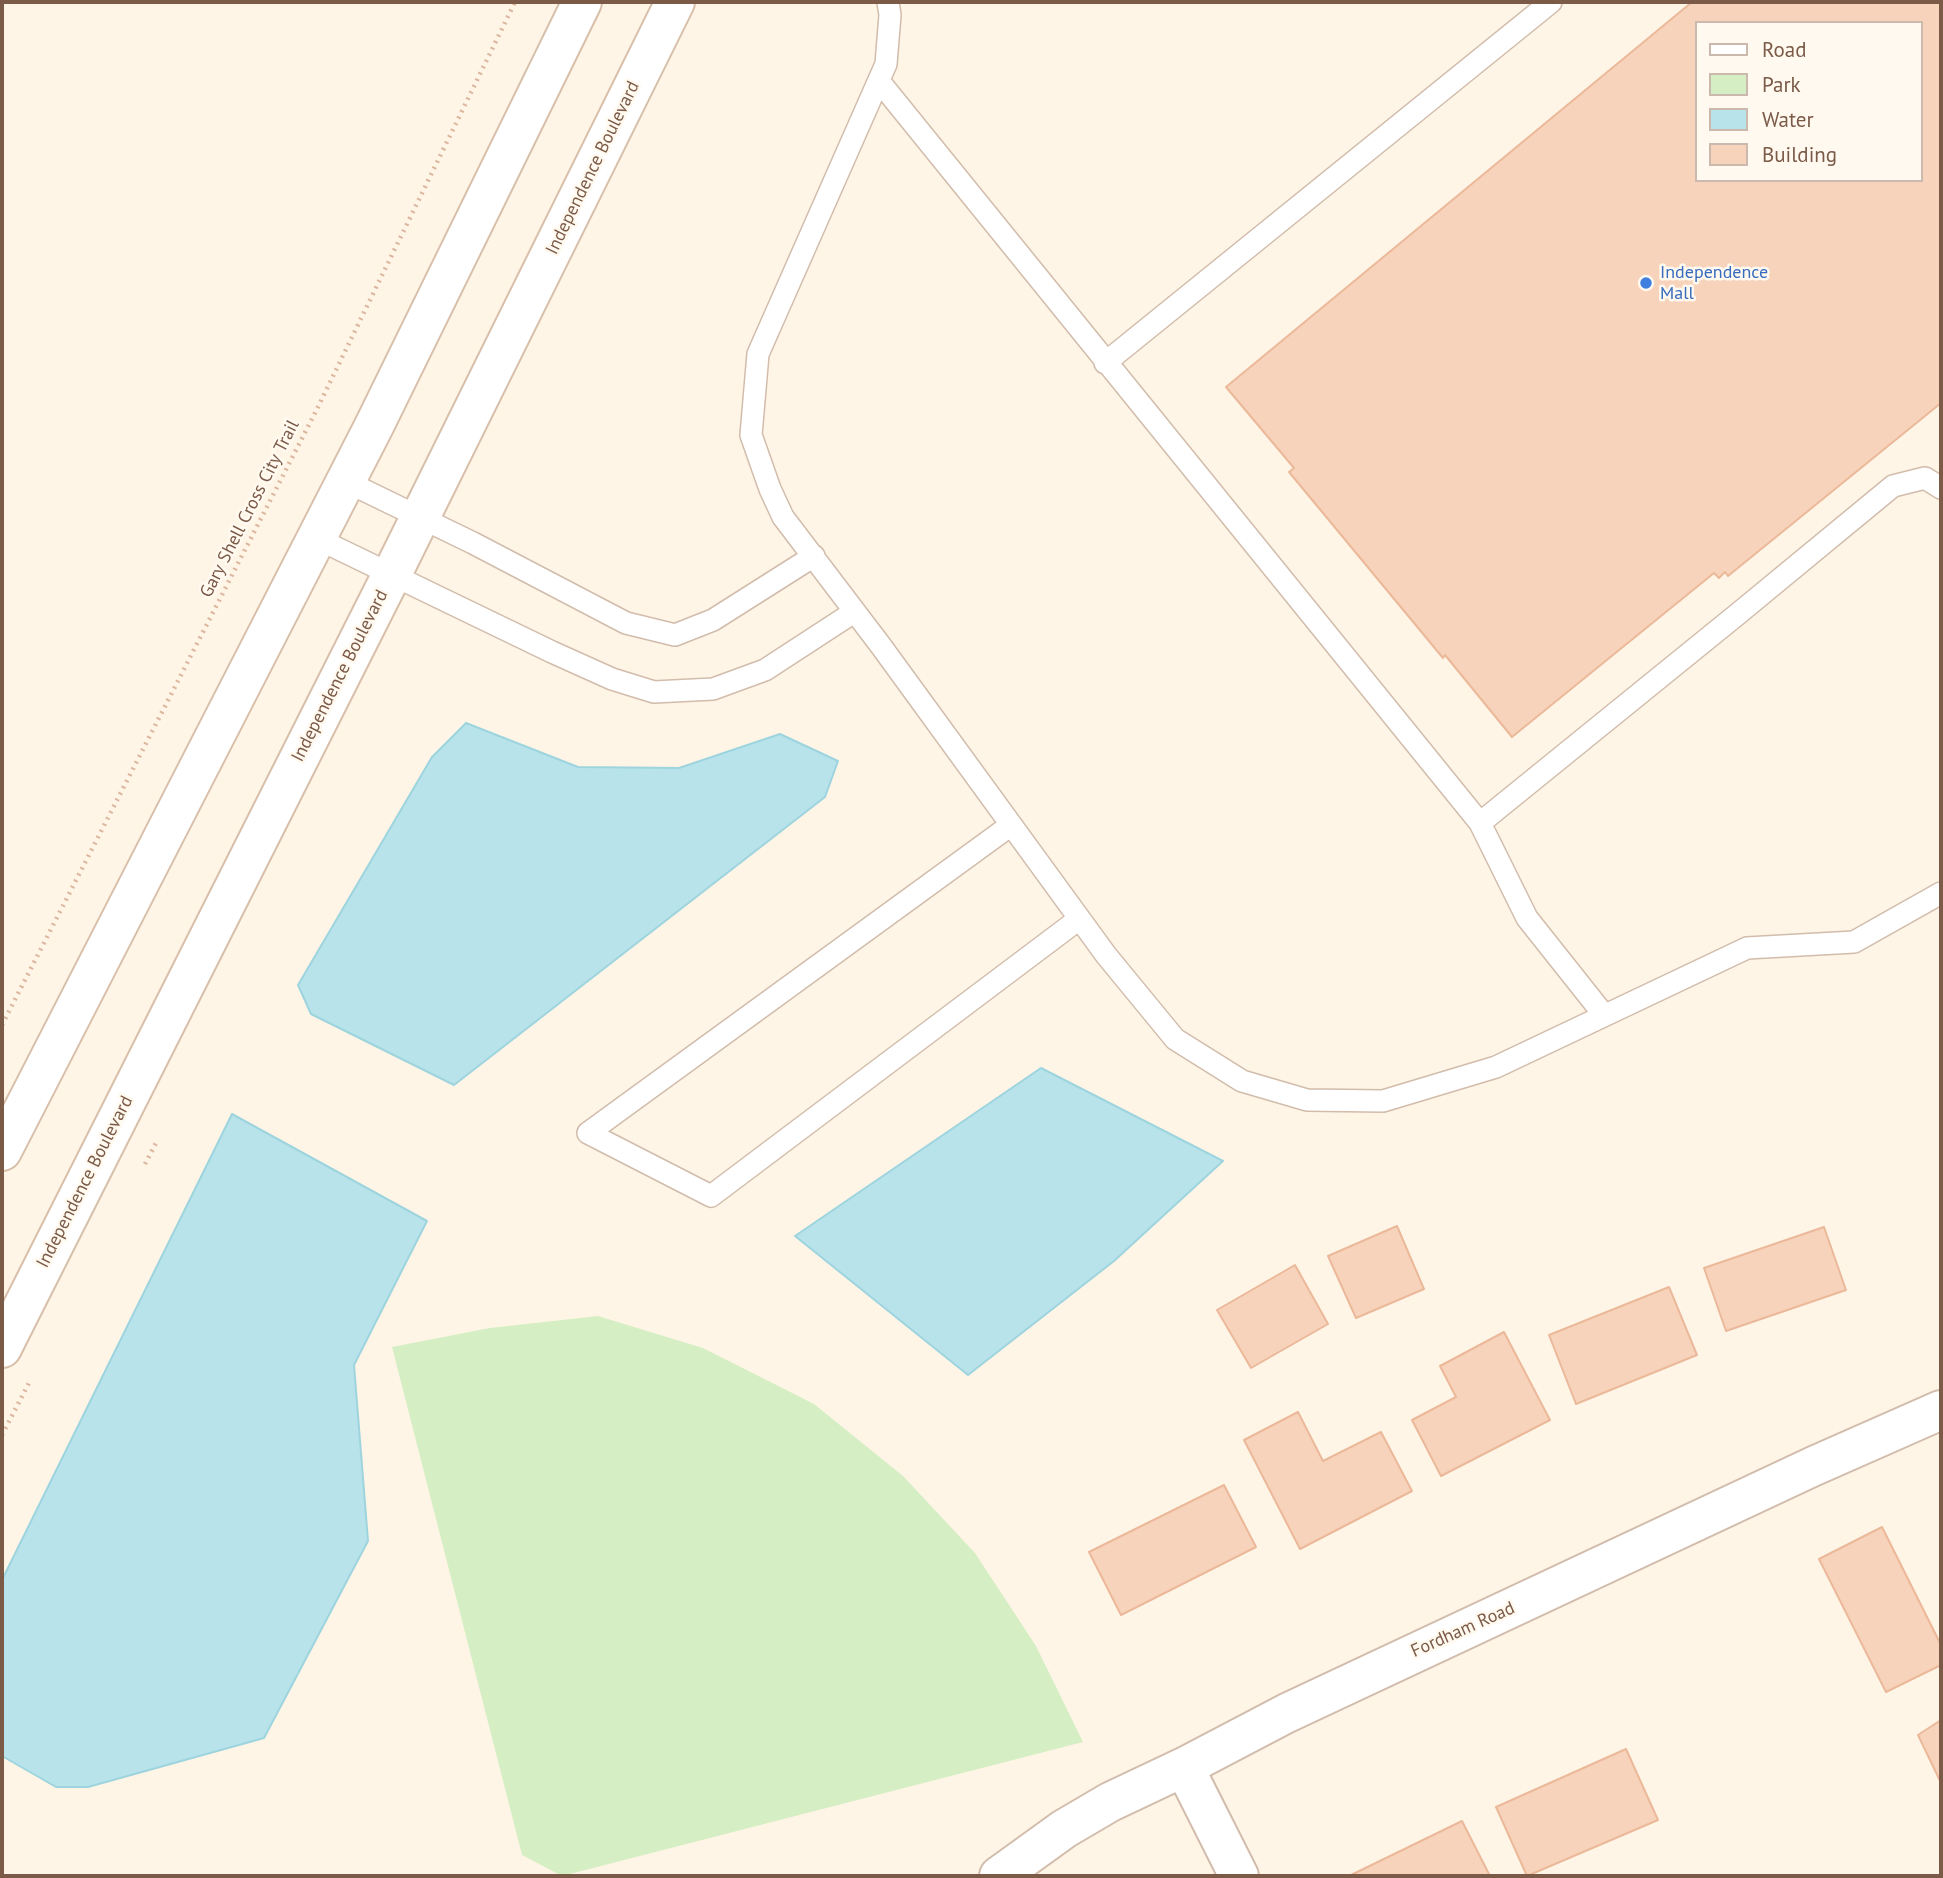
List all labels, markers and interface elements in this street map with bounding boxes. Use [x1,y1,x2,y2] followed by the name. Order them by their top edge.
[1694,21,1922,182] legend
[1762,36,1806,63] text: Road
[1762,71,1801,98] text: Park
[542,78,644,258] street label: Independence Boulevard
[1762,106,1814,133] text: Water
[1762,141,1837,168] text: Building
[1660,262,1768,304] place label: Independence Mall
[1638,275,1654,291] marker: Independence Mall
[196,417,304,601] street label: Gary Shell Cross City Trail
[287,586,393,766] street label: Independence Boulevard
[32,1092,138,1272] street label: Independence Boulevard
[1408,1598,1518,1662] street label: Fordham Road

